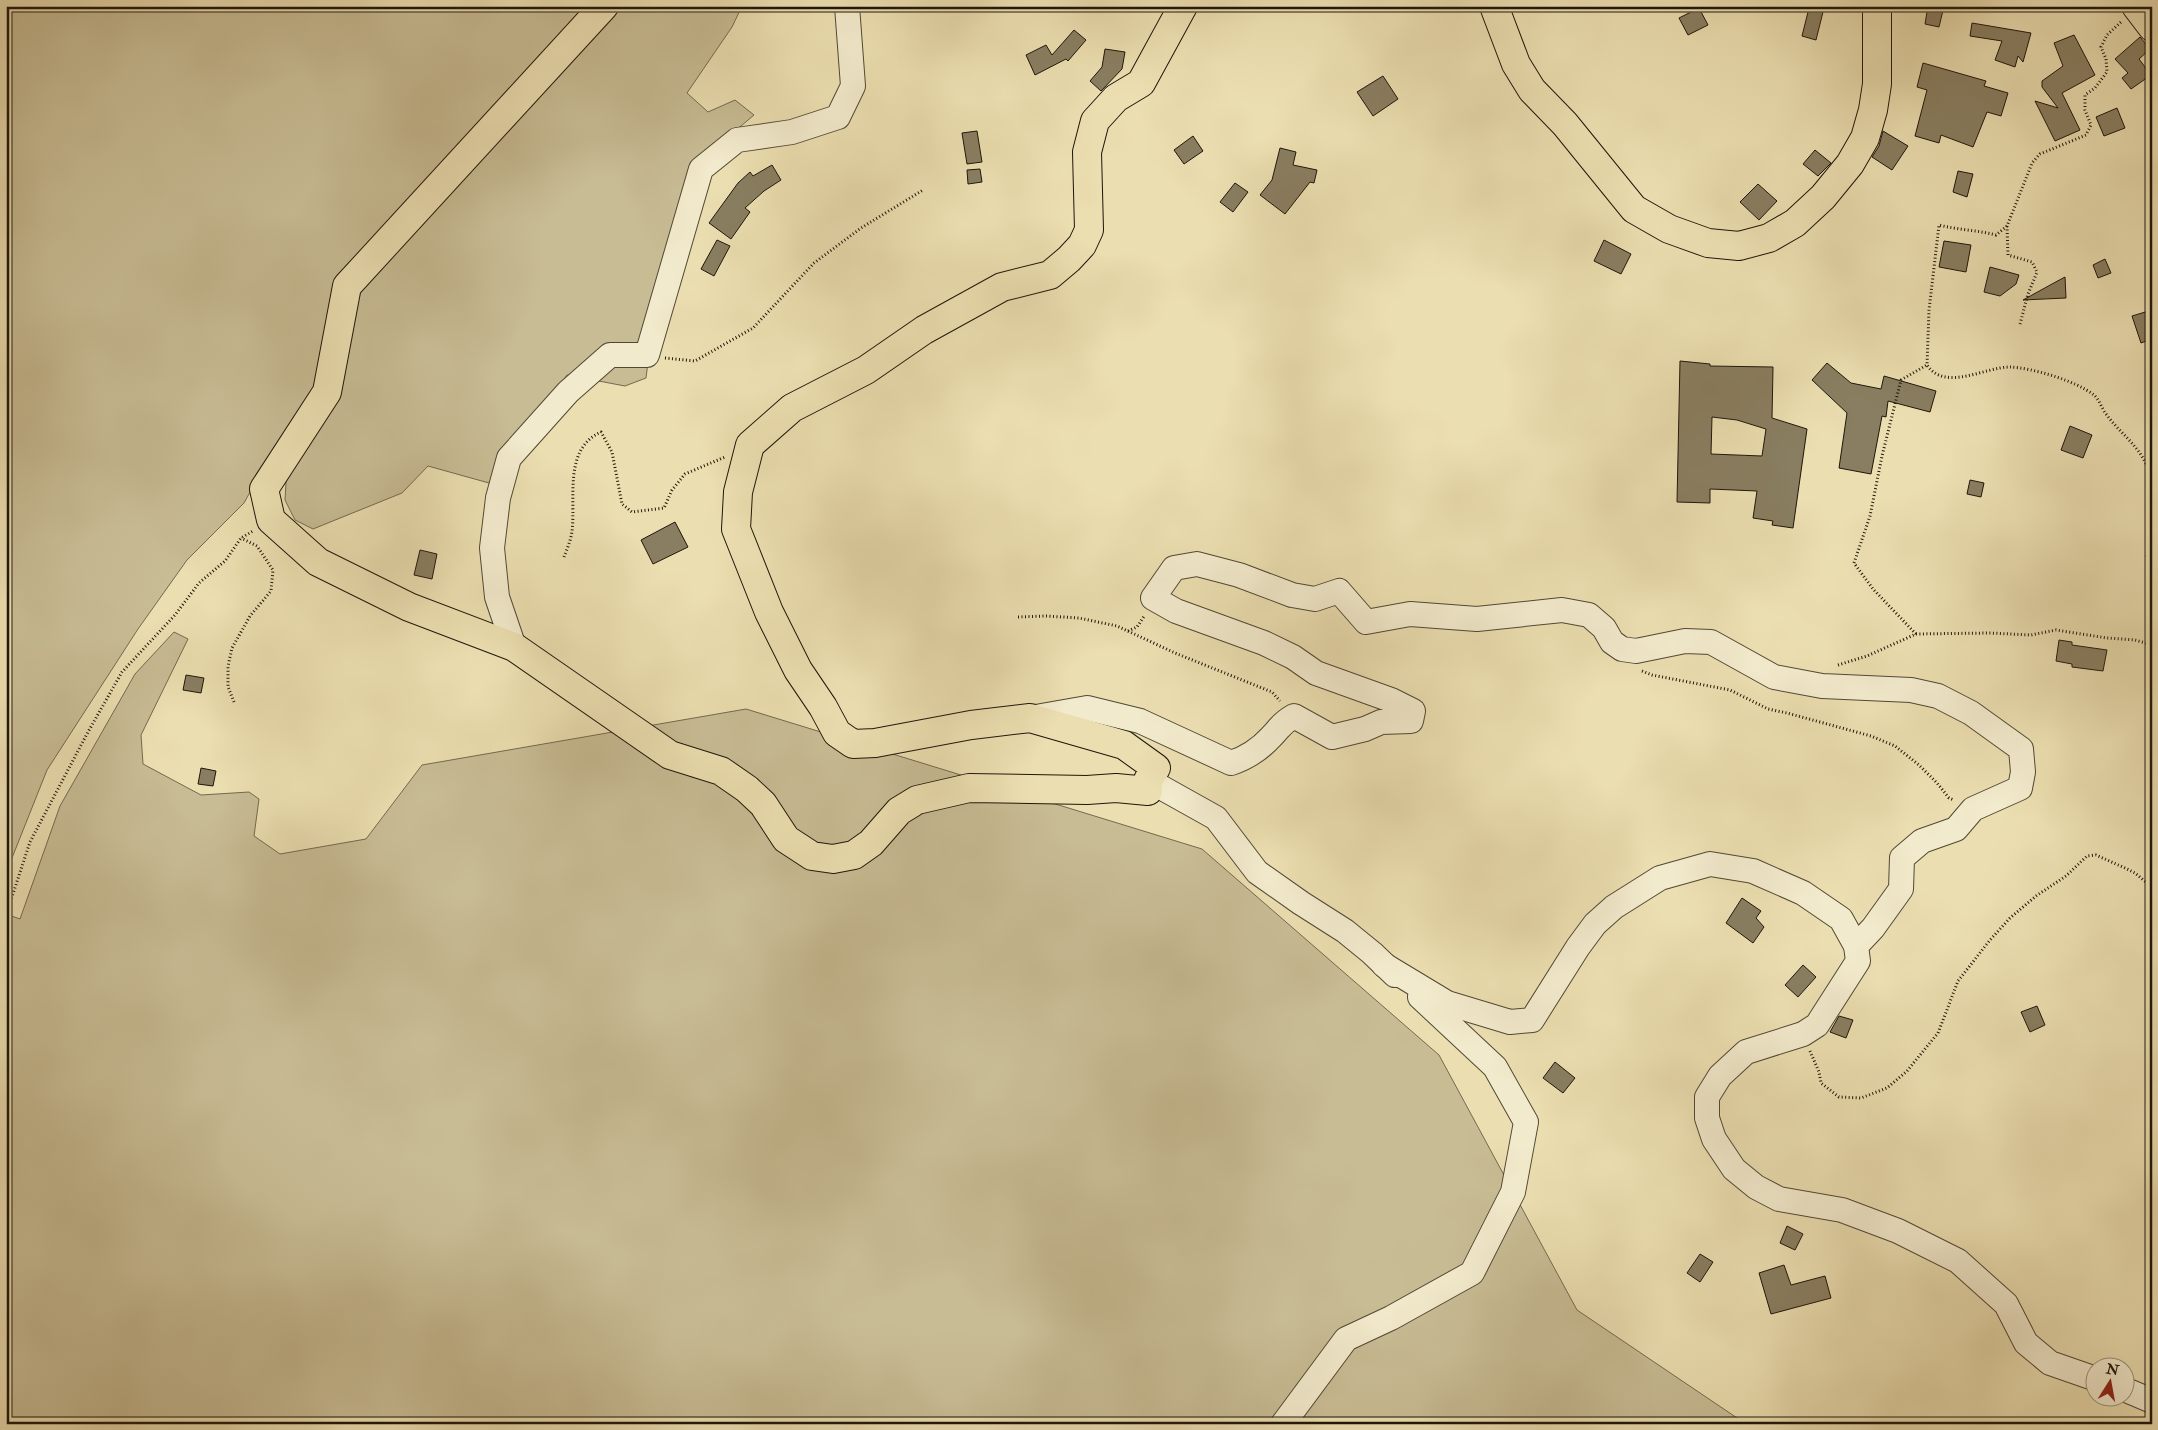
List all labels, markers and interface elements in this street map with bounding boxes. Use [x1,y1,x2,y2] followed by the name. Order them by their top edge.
[2086,1358,2136,1408] north arrow
[2104,1360,2121,1379] text: N

